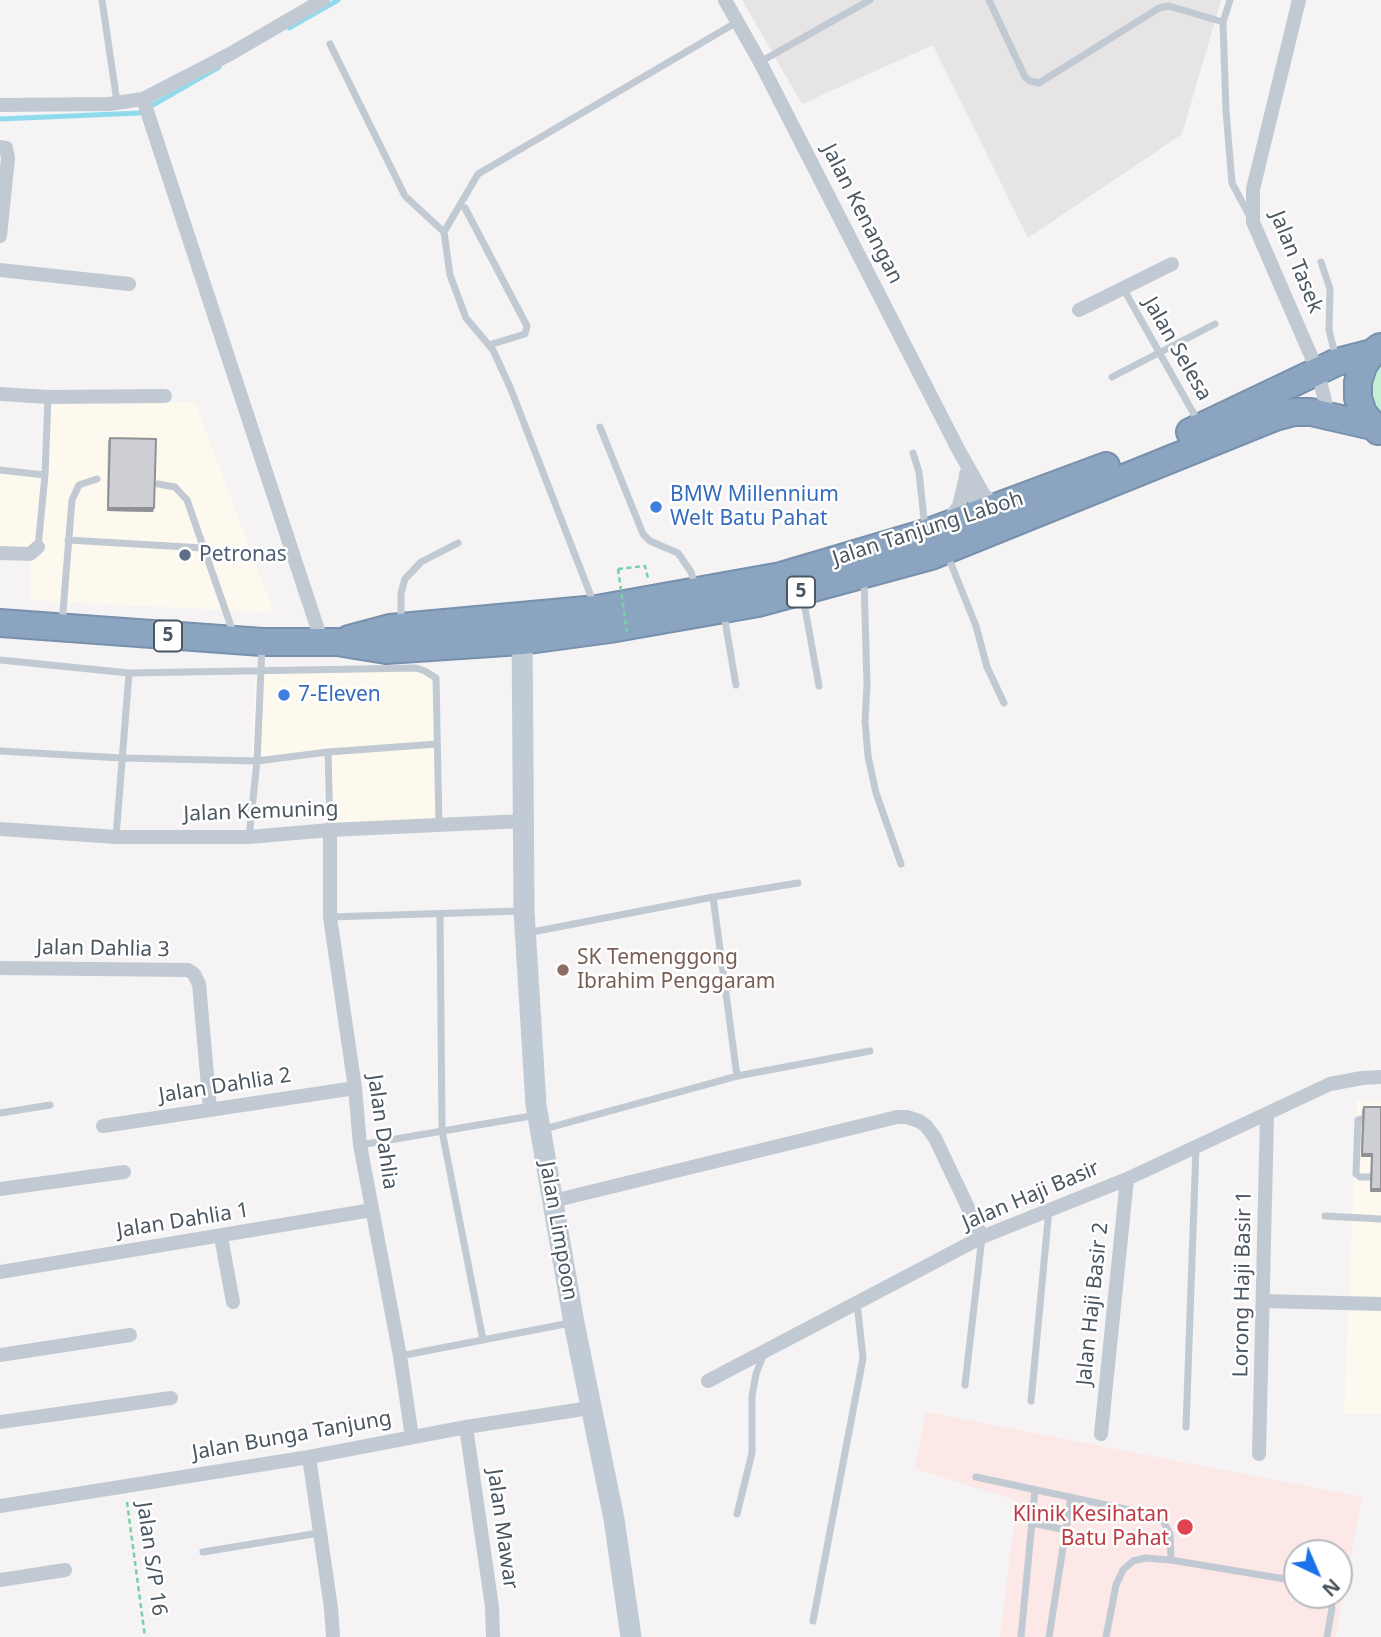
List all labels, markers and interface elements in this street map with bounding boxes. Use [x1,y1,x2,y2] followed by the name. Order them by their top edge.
[816,140,908,288] street label: Jalan Kenangan
[1264,207,1328,317] street label: Jalan Tasek
[1137,293,1217,405] street label: Jalan Selesa
[670,482,839,532] place label: BMW Millennium Welt Batu Pahat
[829,486,1027,572] street label: Jalan Tanjung Laboh
[648,499,664,515] marker: BMW Millennium Welt Batu Pahat
[199,542,287,568] place label: Petronas
[177,547,193,563] marker: Petronas
[787,576,815,608] road number: 5
[154,621,182,652] road number: 5
[298,682,381,708] place label: 7-Eleven
[276,687,292,703] marker: 7-Eleven
[183,797,339,827] street label: Jalan Kemuning
[36,935,170,963] street label: Jalan Dahlia 3
[577,945,775,995] place label: SK Temenggong Ibrahim Penggaram
[555,962,571,978] marker: SK Temenggong Ibrahim Penggaram
[157,1063,293,1109] street label: Jalan Dahlia 2
[361,1073,403,1191] street label: Jalan Dahlia
[959,1156,1103,1236] street label: Jalan Haji Basir
[533,1160,583,1302] street label: Jalan Limpoon
[1229,1190,1257,1378] street label: Lorong Haji Basir 1
[115,1198,251,1244] street label: Jalan Dahlia 1
[1072,1221,1114,1387] street label: Jalan Haji Basir 2
[190,1406,394,1466] street label: Jalan Bunga Tanjung
[481,1467,523,1591] street label: Jalan Mawar
[131,1500,171,1618] street label: Jalan S/P 16
[1013,1502,1169,1552] place label: Klinik Kesihatan Batu Pahat
[1175,1517,1195,1537] marker: Klinik Kesihatan Batu Pahat
[1283,1539,1353,1609] north arrow
[1317,1573,1346,1602] text: N

